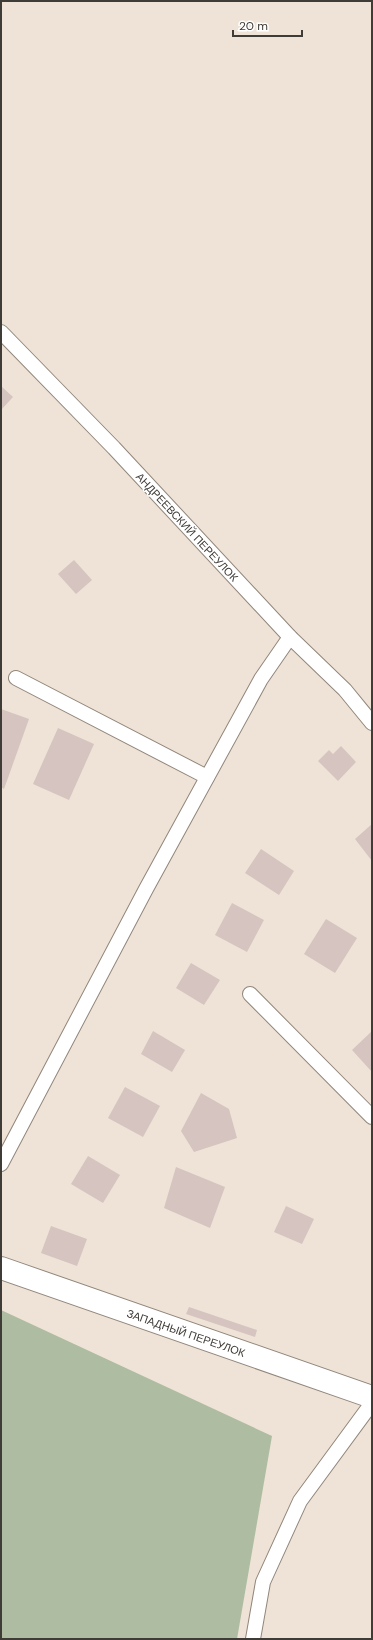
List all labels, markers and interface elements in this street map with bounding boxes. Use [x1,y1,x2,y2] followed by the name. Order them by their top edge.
[233,12,302,38] scale bar
[239,18,268,34] text: 20 m
[133,470,241,585] street label: АНДРЕЕВСКИЙ ПЕРЕУЛОК
[125,1306,248,1360] street label: ЗАПАДНЫЙ ПЕРЕУЛОК

